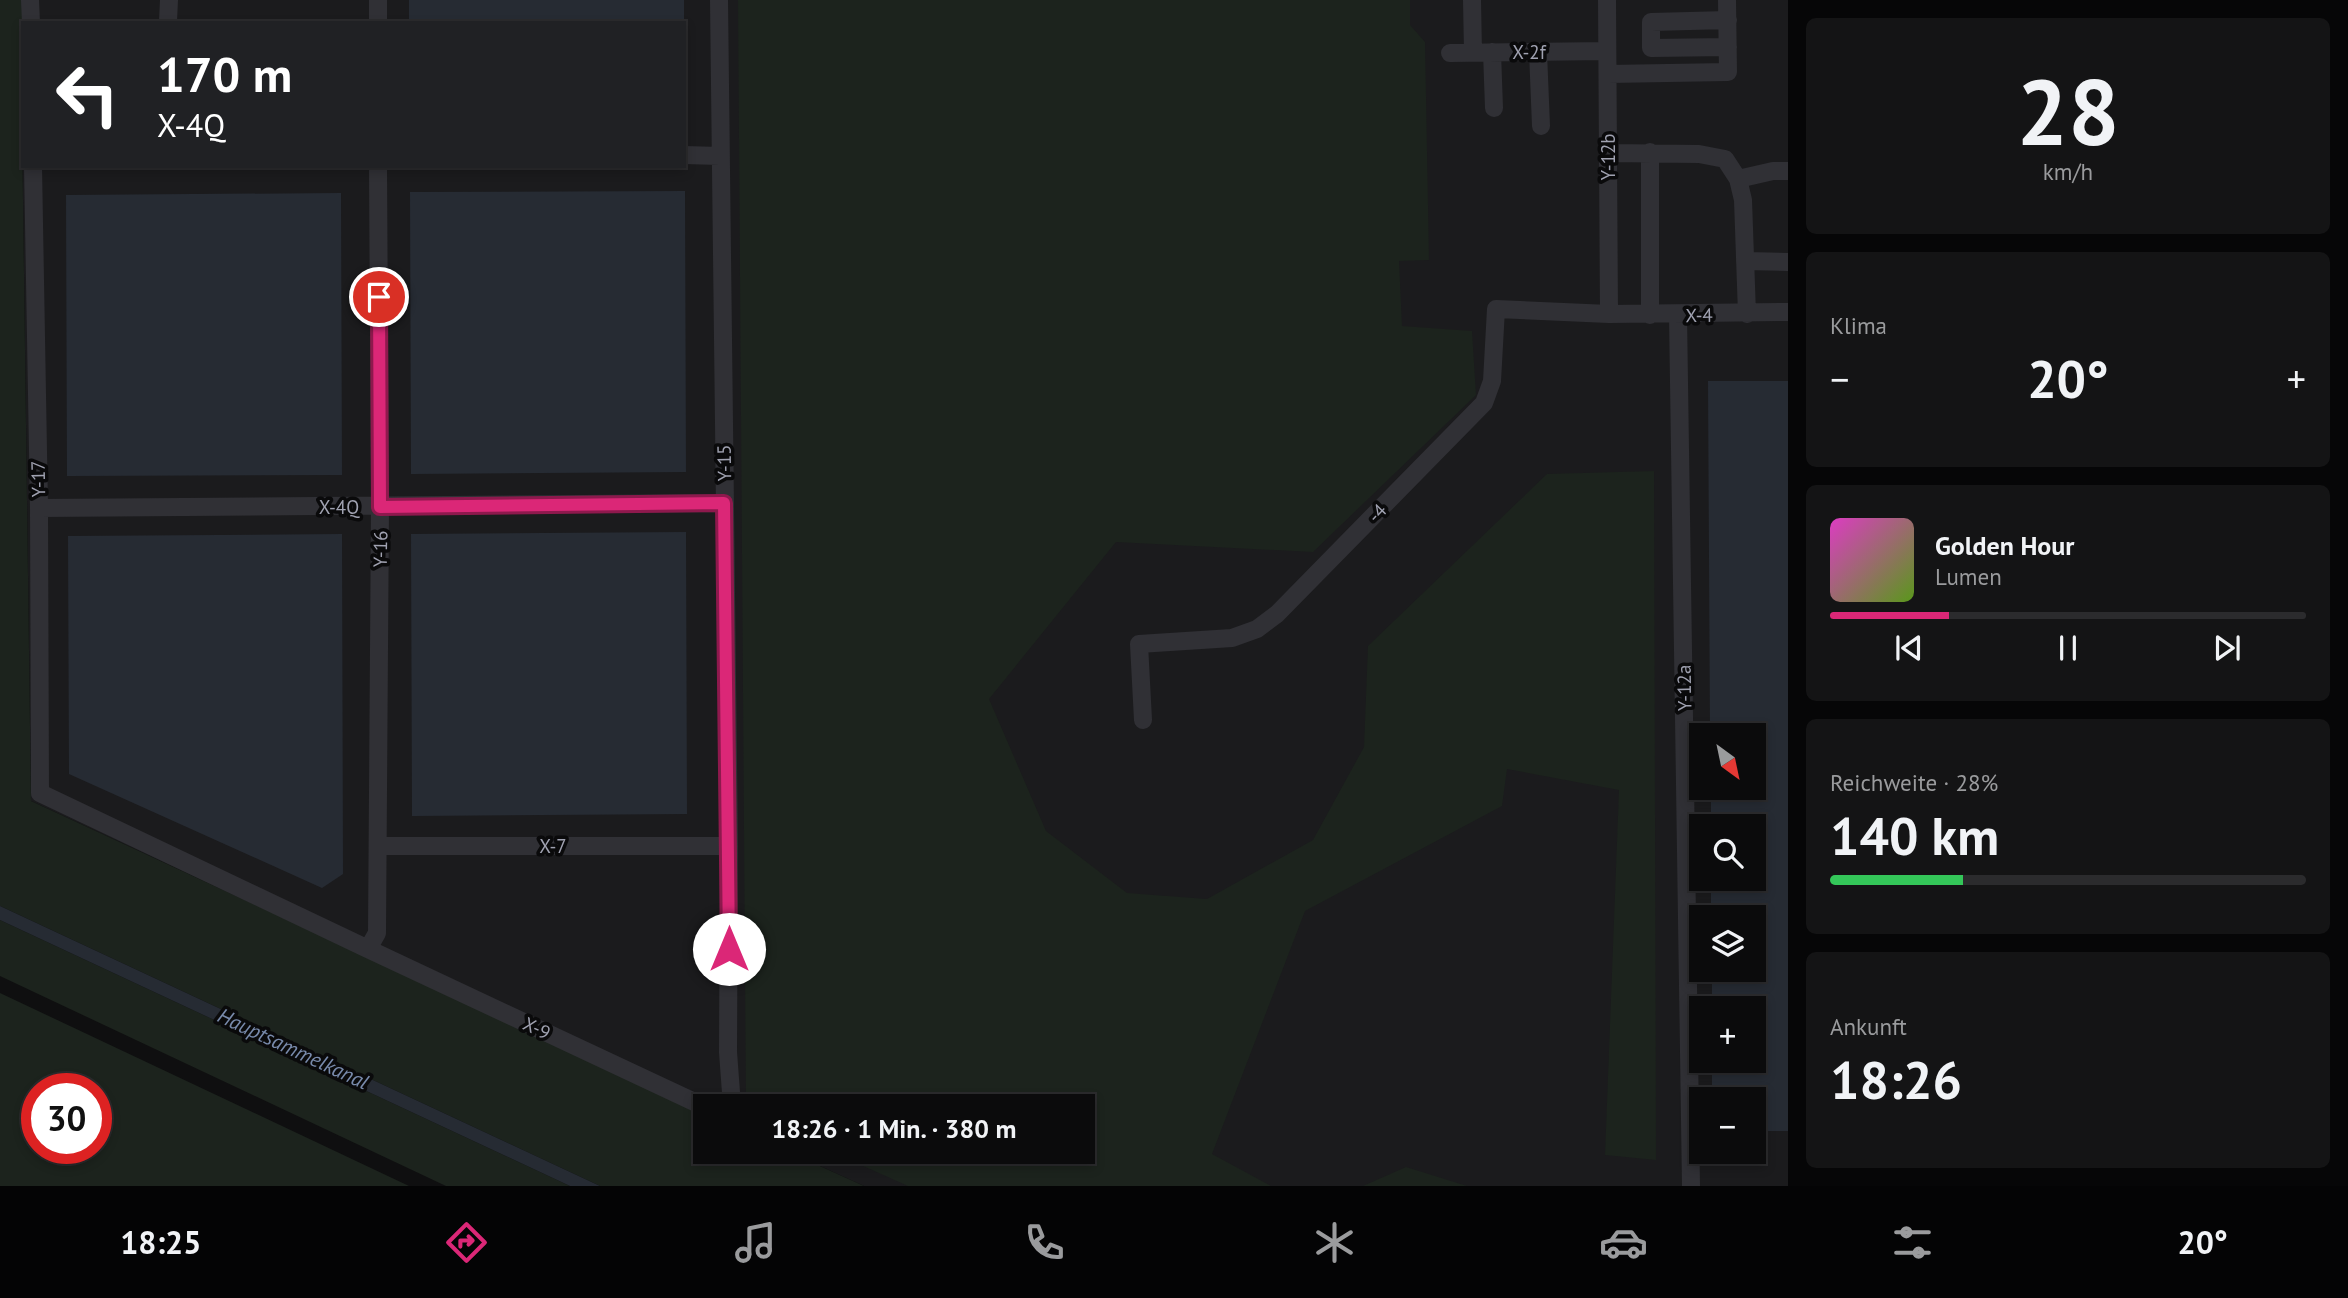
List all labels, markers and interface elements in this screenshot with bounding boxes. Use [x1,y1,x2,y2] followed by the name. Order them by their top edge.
[1512,40,1547,64] street label: X-2f
[157,42,292,106] text: 170 m
[42,49,133,140] icon: left
[2016,52,2120,170] text: 28
[157,104,225,146] text: X-4Q
[1596,133,1620,181] street label: Y-12b
[2043,157,2093,186] text: km/h
[349,267,409,327] pin
[360,278,398,316] icon: arrive
[1685,303,1713,327] street label: X-4
[1830,311,1887,340] text: Klima
[2027,345,2109,412] text: 20°
[1830,354,1849,403] text: −
[2287,354,2306,403] text: +
[712,444,736,482] street label: Y-15
[26,460,50,498] street label: Y-17
[319,495,360,519] street label: X-4Q
[1362,498,1392,528] street label: -4
[1935,529,2074,562] text: Golden Hour
[368,530,392,568] street label: Y-16
[1935,562,2002,591] text: Lumen
[1890,629,1928,667] icon: previous
[2049,629,2087,667] icon: pause
[2208,629,2246,667] icon: next
[1672,665,1696,711] street label: Y-12a
[1689,723,1766,800] north arrow
[1689,723,1766,1164] map controls
[1830,768,1998,797] text: Reichweite · 28%
[1830,802,1999,869] text: 140 km
[1689,814,1766,891] button: search
[539,834,567,858] street label: X-7
[1689,905,1766,982] button: layers
[692,912,766,986] position arrow
[1689,996,1766,1073] button: +
[213,1002,373,1095] water label: Hauptsammelkanal
[520,1011,554,1045] street label: X-9
[1830,1012,1907,1041] text: Ankunft
[1830,1046,1962,1113] text: 18:26
[21,1073,112,1164] speed limit sign: 30
[1689,1087,1766,1164] button: −
[771,1112,1017,1145] text: 18:26 · 1 Min. · 380 m
[442,1218,491,1267] icon: directions
[731,1218,780,1267] icon: music
[1020,1218,1069,1267] icon: phone
[1310,1218,1359,1267] icon: climate
[1599,1218,1648,1267] icon: car
[1888,1218,1937,1267] icon: filters
[120,1221,201,1263] text: 18:25
[2178,1221,2228,1263] text: 20°

